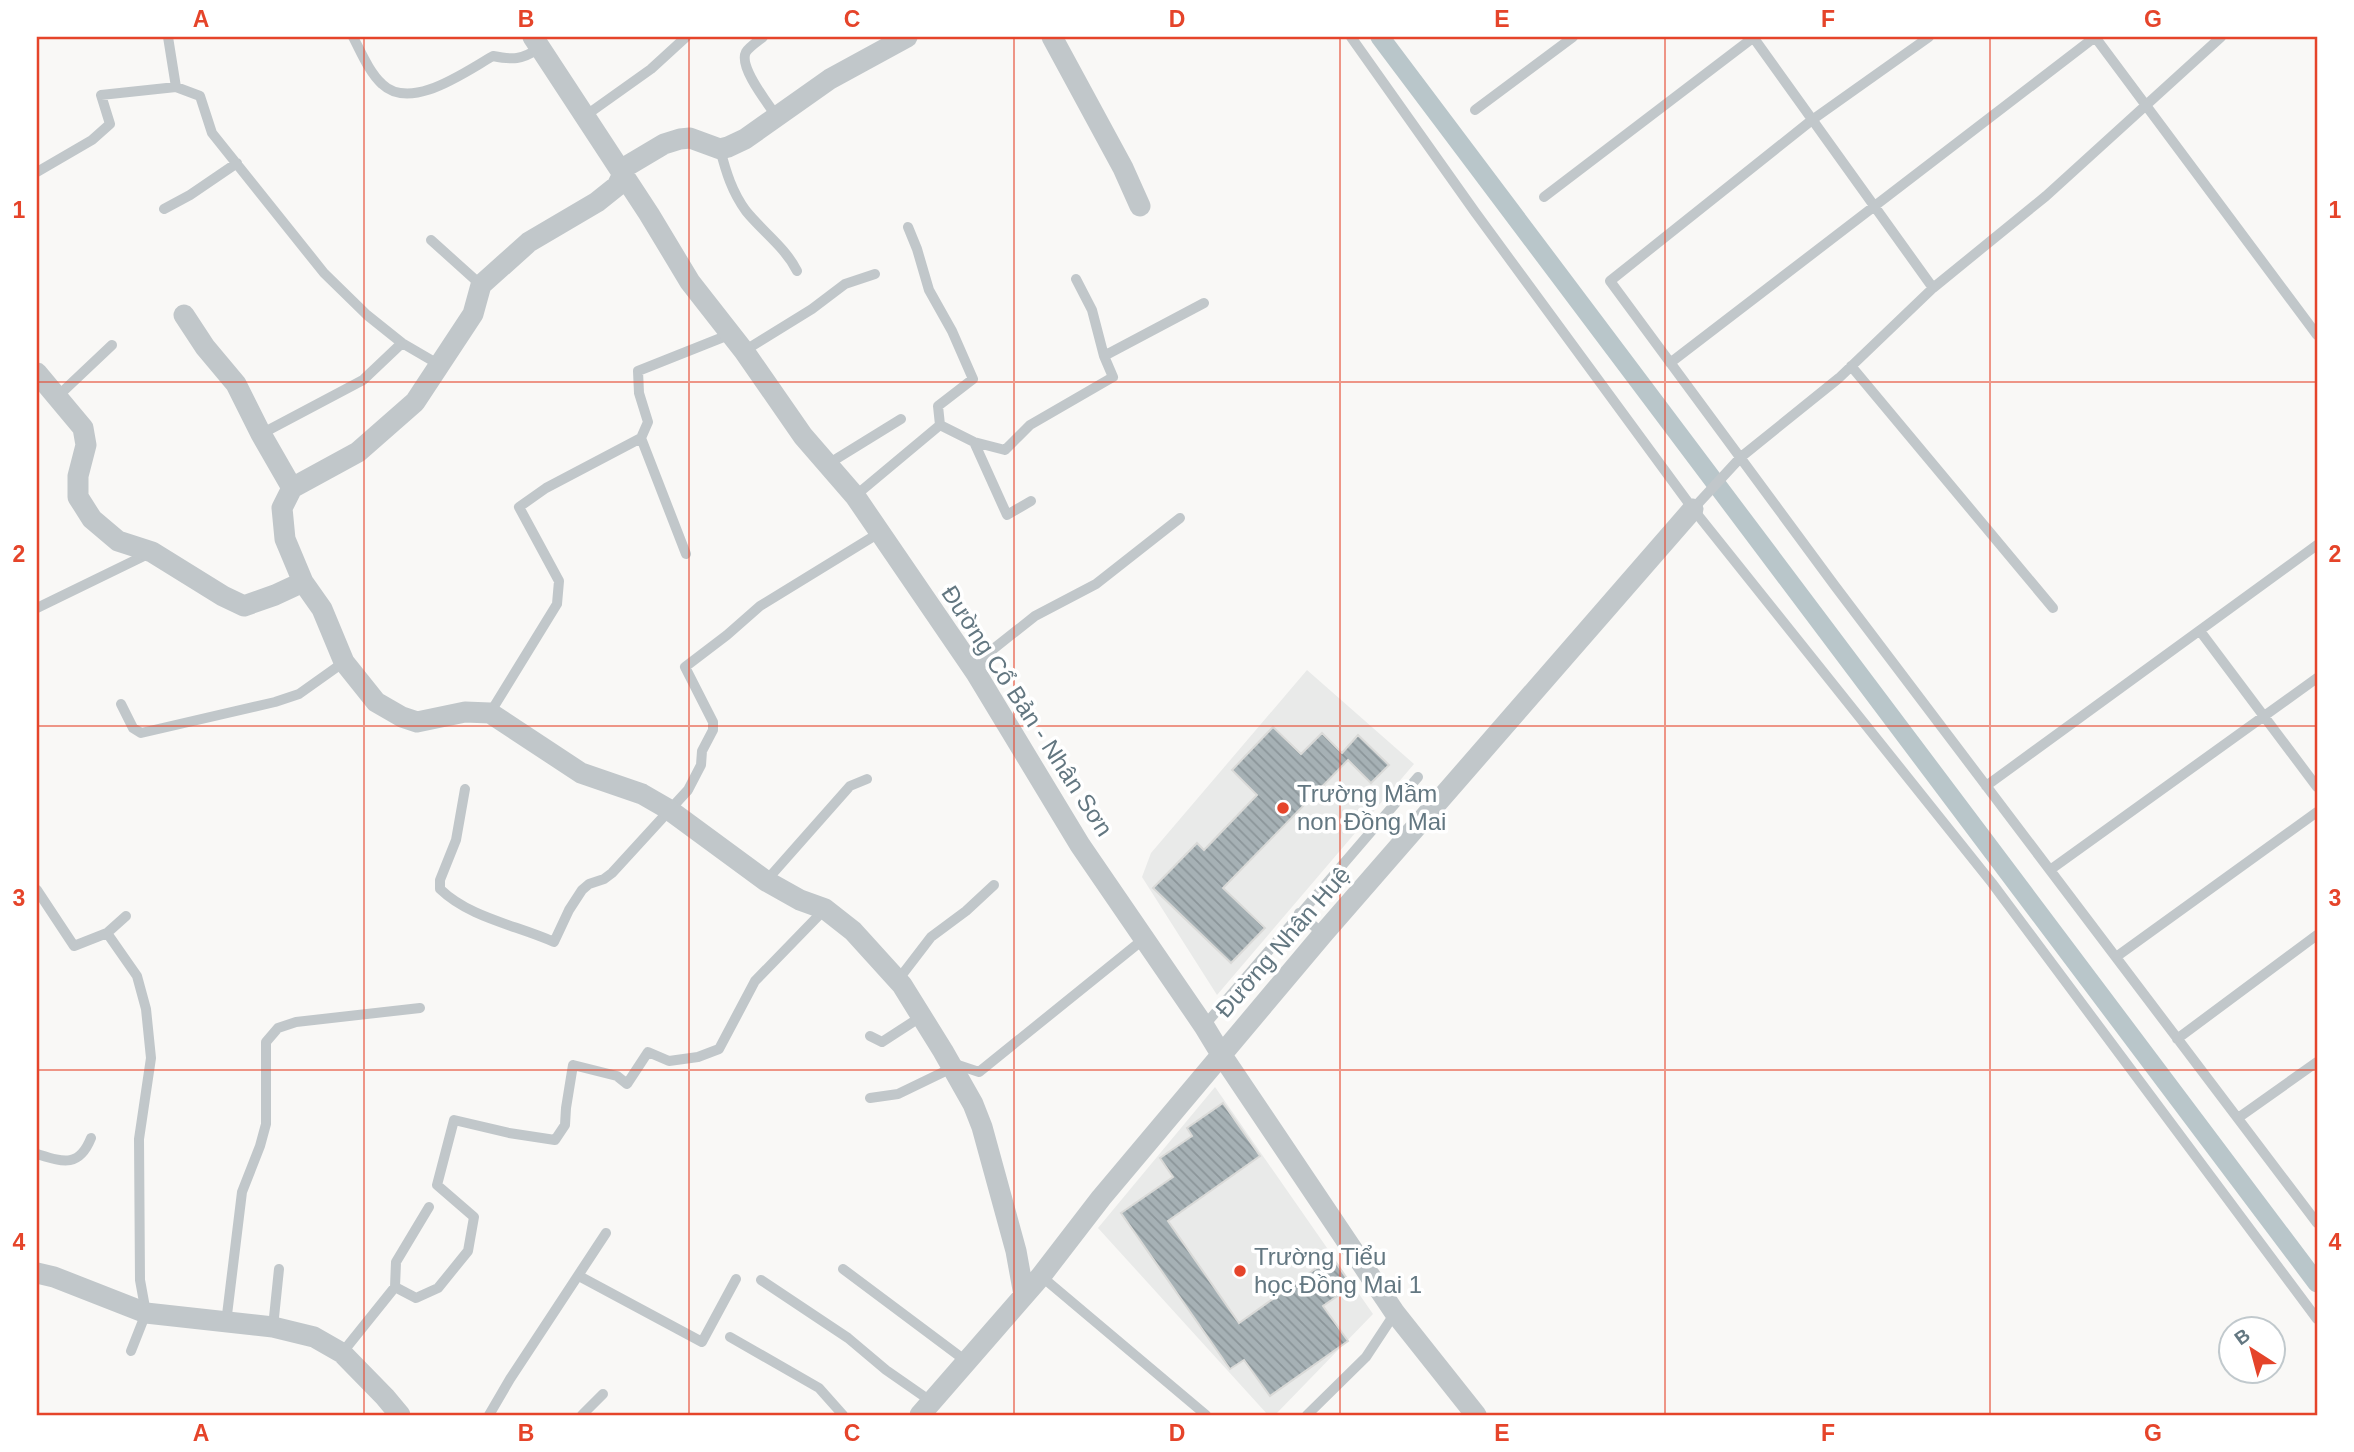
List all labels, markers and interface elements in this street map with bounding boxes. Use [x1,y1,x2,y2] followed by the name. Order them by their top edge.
[193,6,209,32] text: A
[518,6,534,32] text: B
[844,6,860,32] text: C
[1169,6,1185,32] text: D
[1494,6,1510,32] text: E
[1821,6,1835,32] text: F
[2144,6,2162,32] text: G
[13,197,26,223] text: 1
[2329,197,2342,223] text: 1
[13,541,25,567] text: 2
[2329,541,2341,567] text: 2
[936,581,1119,841] street label: Đường Cổ Bản - Nhân Sơn
[1297,780,1446,835] place label: Trường Mầm non Đồng Mai
[1275,800,1291,816] marker: Trường Mầm non Đồng Mai
[1210,861,1355,1022] street label: Đường Nhân Huệ
[13,885,25,911] text: 3
[2329,885,2341,911] text: 3
[13,1229,26,1255] text: 4
[2329,1229,2342,1255] text: 4
[1254,1243,1422,1298] place label: Trường Tiểu học Đồng Mai 1
[1232,1263,1248,1279] marker: Trường Tiểu học Đồng Mai 1
[2218,1316,2288,1386] north arrow
[2231,1324,2254,1349] text: B
[193,1420,209,1446] text: A
[518,1420,534,1446] text: B
[844,1420,860,1446] text: C
[1169,1420,1185,1446] text: D
[1494,1420,1510,1446] text: E
[1821,1420,1835,1446] text: F
[2144,1420,2162,1446] text: G

